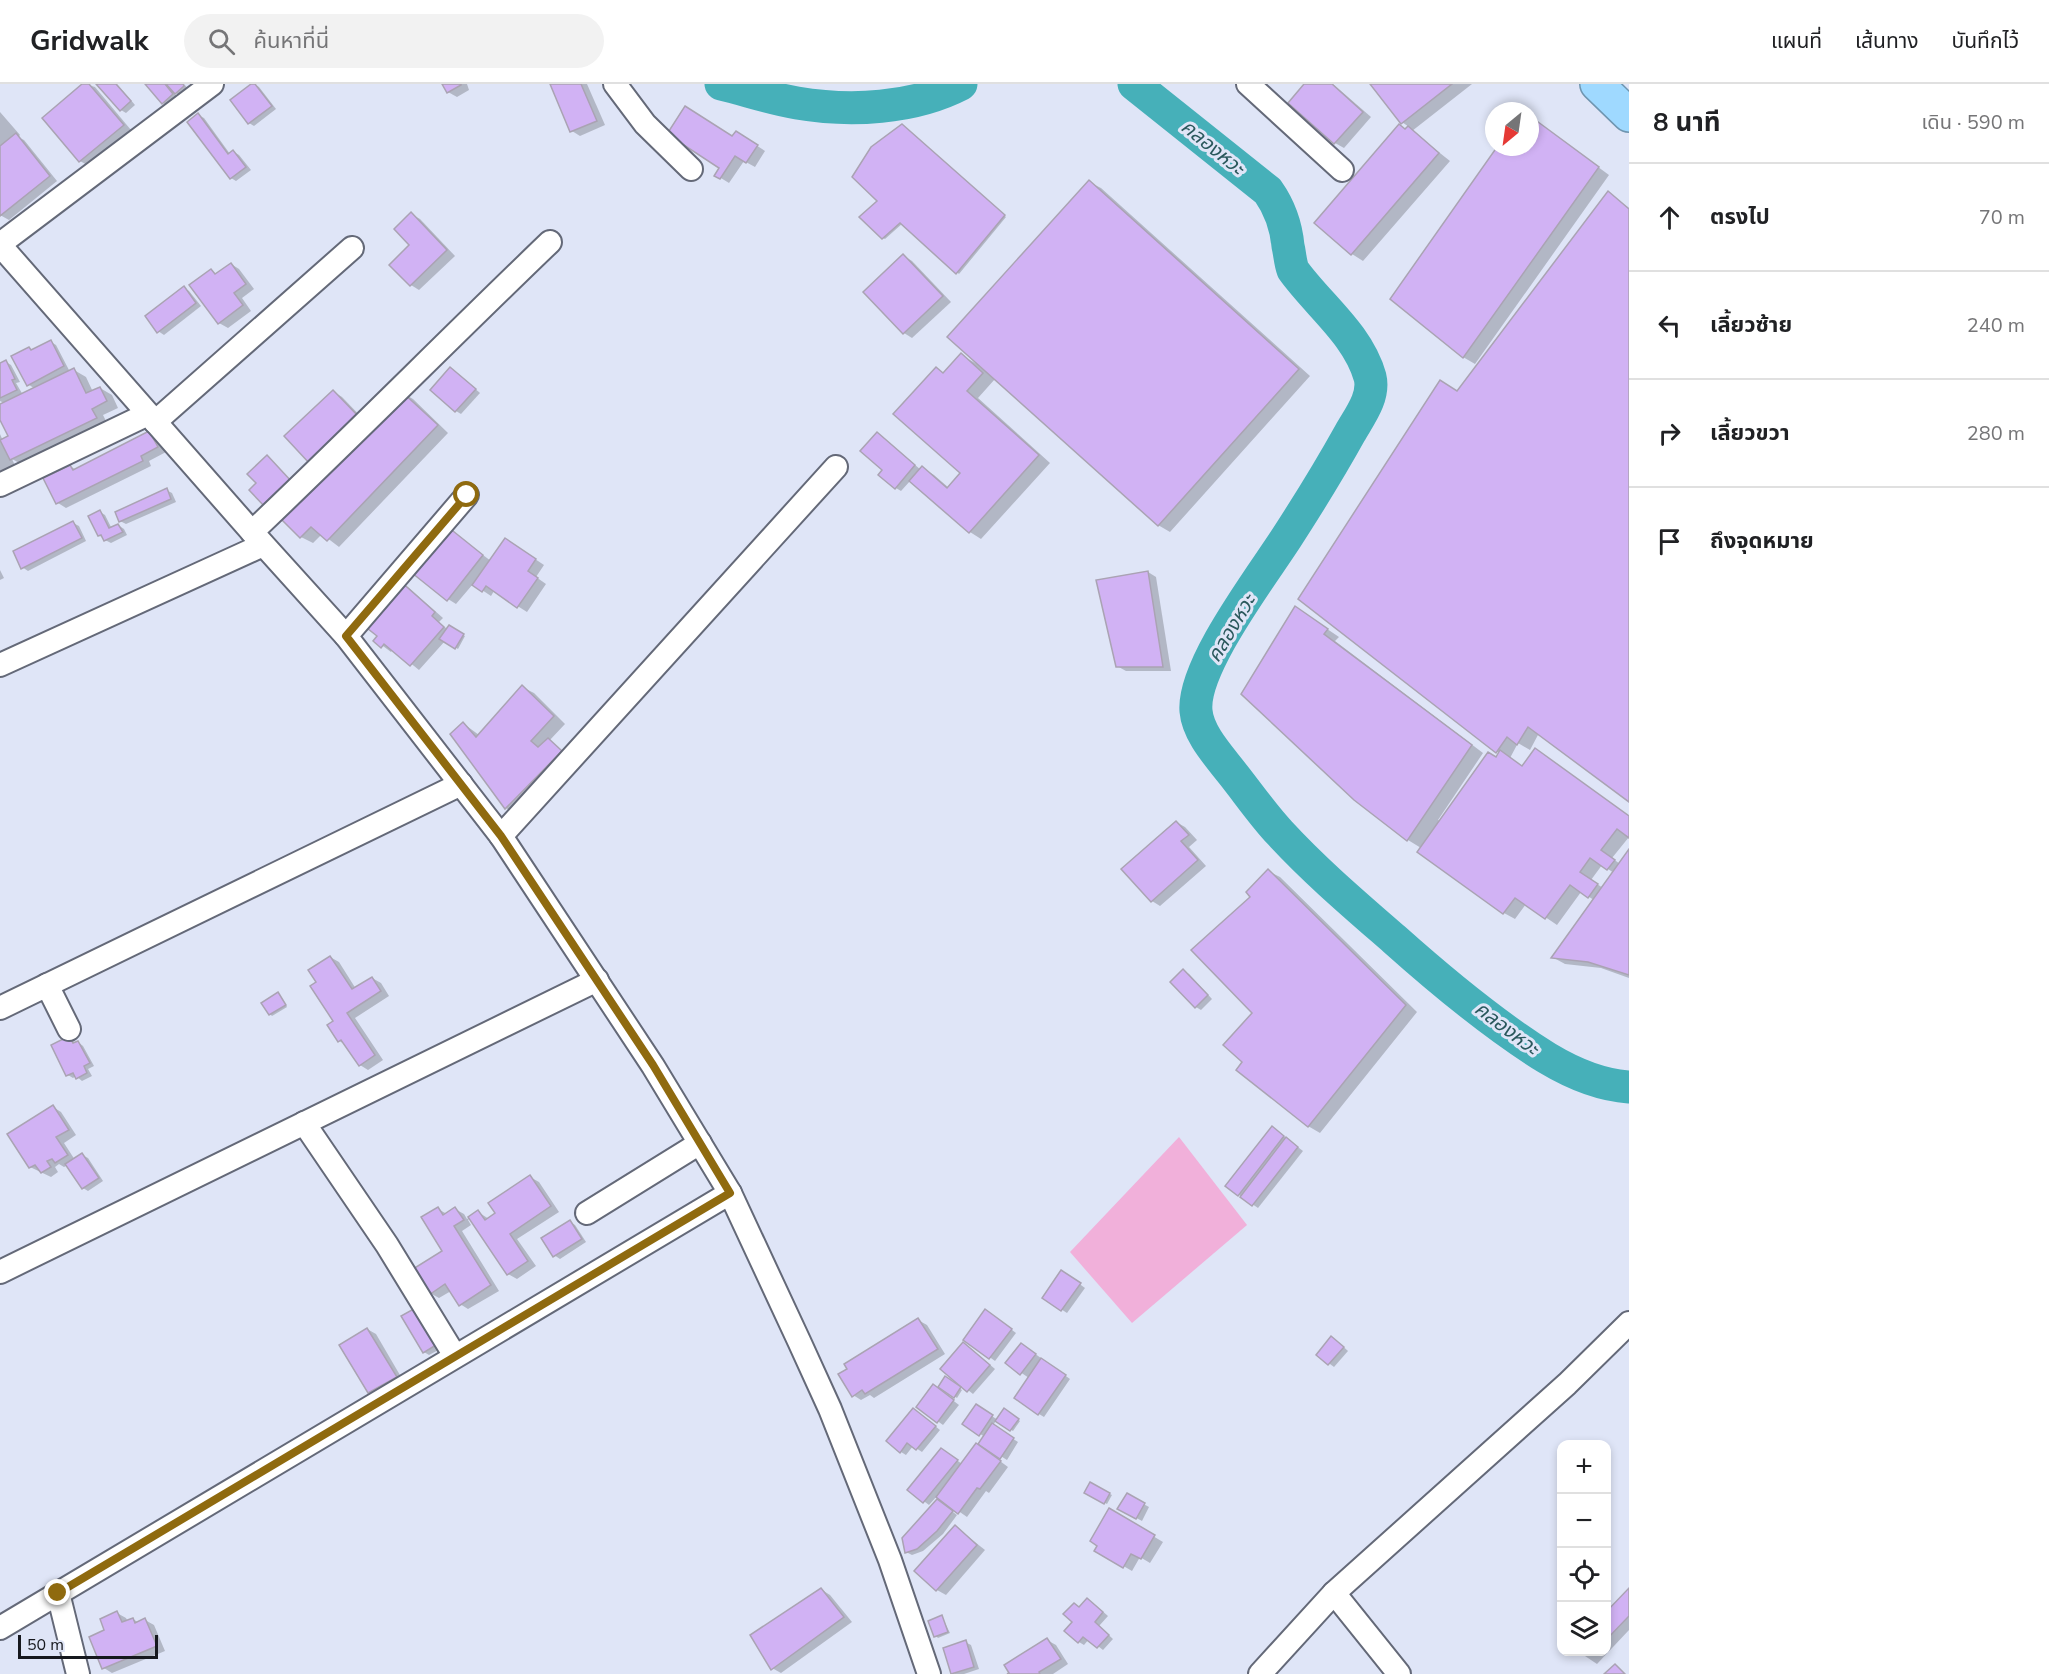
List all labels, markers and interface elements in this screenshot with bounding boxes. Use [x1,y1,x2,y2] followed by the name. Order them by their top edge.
[184,14,604,68] search box
[30,22,148,60] text: Gridwalk
[205,25,238,58] icon: search
[253,26,329,56] text: ค้นหาที่นี่
[1771,27,1822,55] text: แผนที่
[1855,27,1919,55] text: เส้นทาง
[1952,27,2019,55] text: บันทึกไว้
[1485,102,1539,156] north arrow
[1653,105,1720,140] text: 8 นาที
[1922,109,2025,136] text: เดิน · 590 m
[1175,114,1252,183] water label: คลองหวะ
[1653,201,1686,234] icon: ahead
[1710,202,1770,232] text: ตรงไป
[1979,204,2025,231] text: 70 m
[1653,309,1686,342] icon: left
[1710,310,1792,340] text: เลี้ยวซ้าย
[1967,312,2025,339] text: 240 m
[1653,417,1686,450] icon: right
[1710,418,1790,448] text: เลี้ยวขวา
[1967,420,2025,447] text: 280 m
[453,481,479,507] route start
[1653,525,1686,558] icon: arrive
[1710,526,1814,556] text: ถึงจุดหมาย
[1201,588,1263,667] water label: คลองหวะ
[1469,995,1546,1063] water label: คลองหวะ
[1557,1440,1611,1656] map controls
[1557,1440,1611,1494] button: +
[1557,1494,1611,1548] button: −
[1557,1548,1611,1602] button: locate
[44,1579,70,1605] route end
[1557,1602,1611,1656] button: layers
[18,1632,158,1660] scale bar
[27,1634,64,1656] text: 50 m

